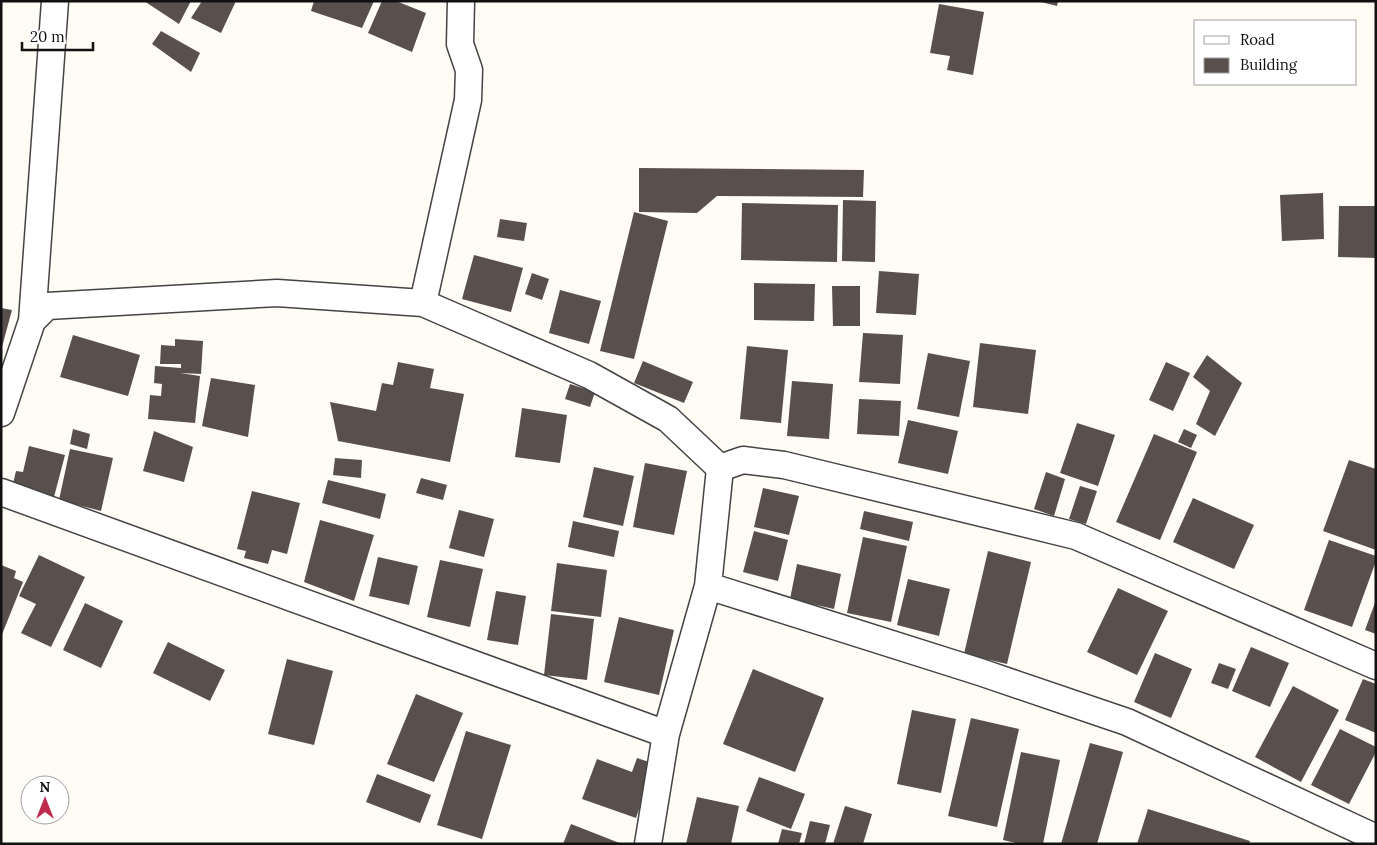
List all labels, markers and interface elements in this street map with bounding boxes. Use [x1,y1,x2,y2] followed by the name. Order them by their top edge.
[22,20,94,52] scale bar
[1194,20,1357,85] legend
[30,27,65,46] text: 20 m
[1240,30,1275,49] text: Road
[1240,55,1298,74] text: Building
[20,775,70,825] north arrow
[40,778,51,796] text: N

